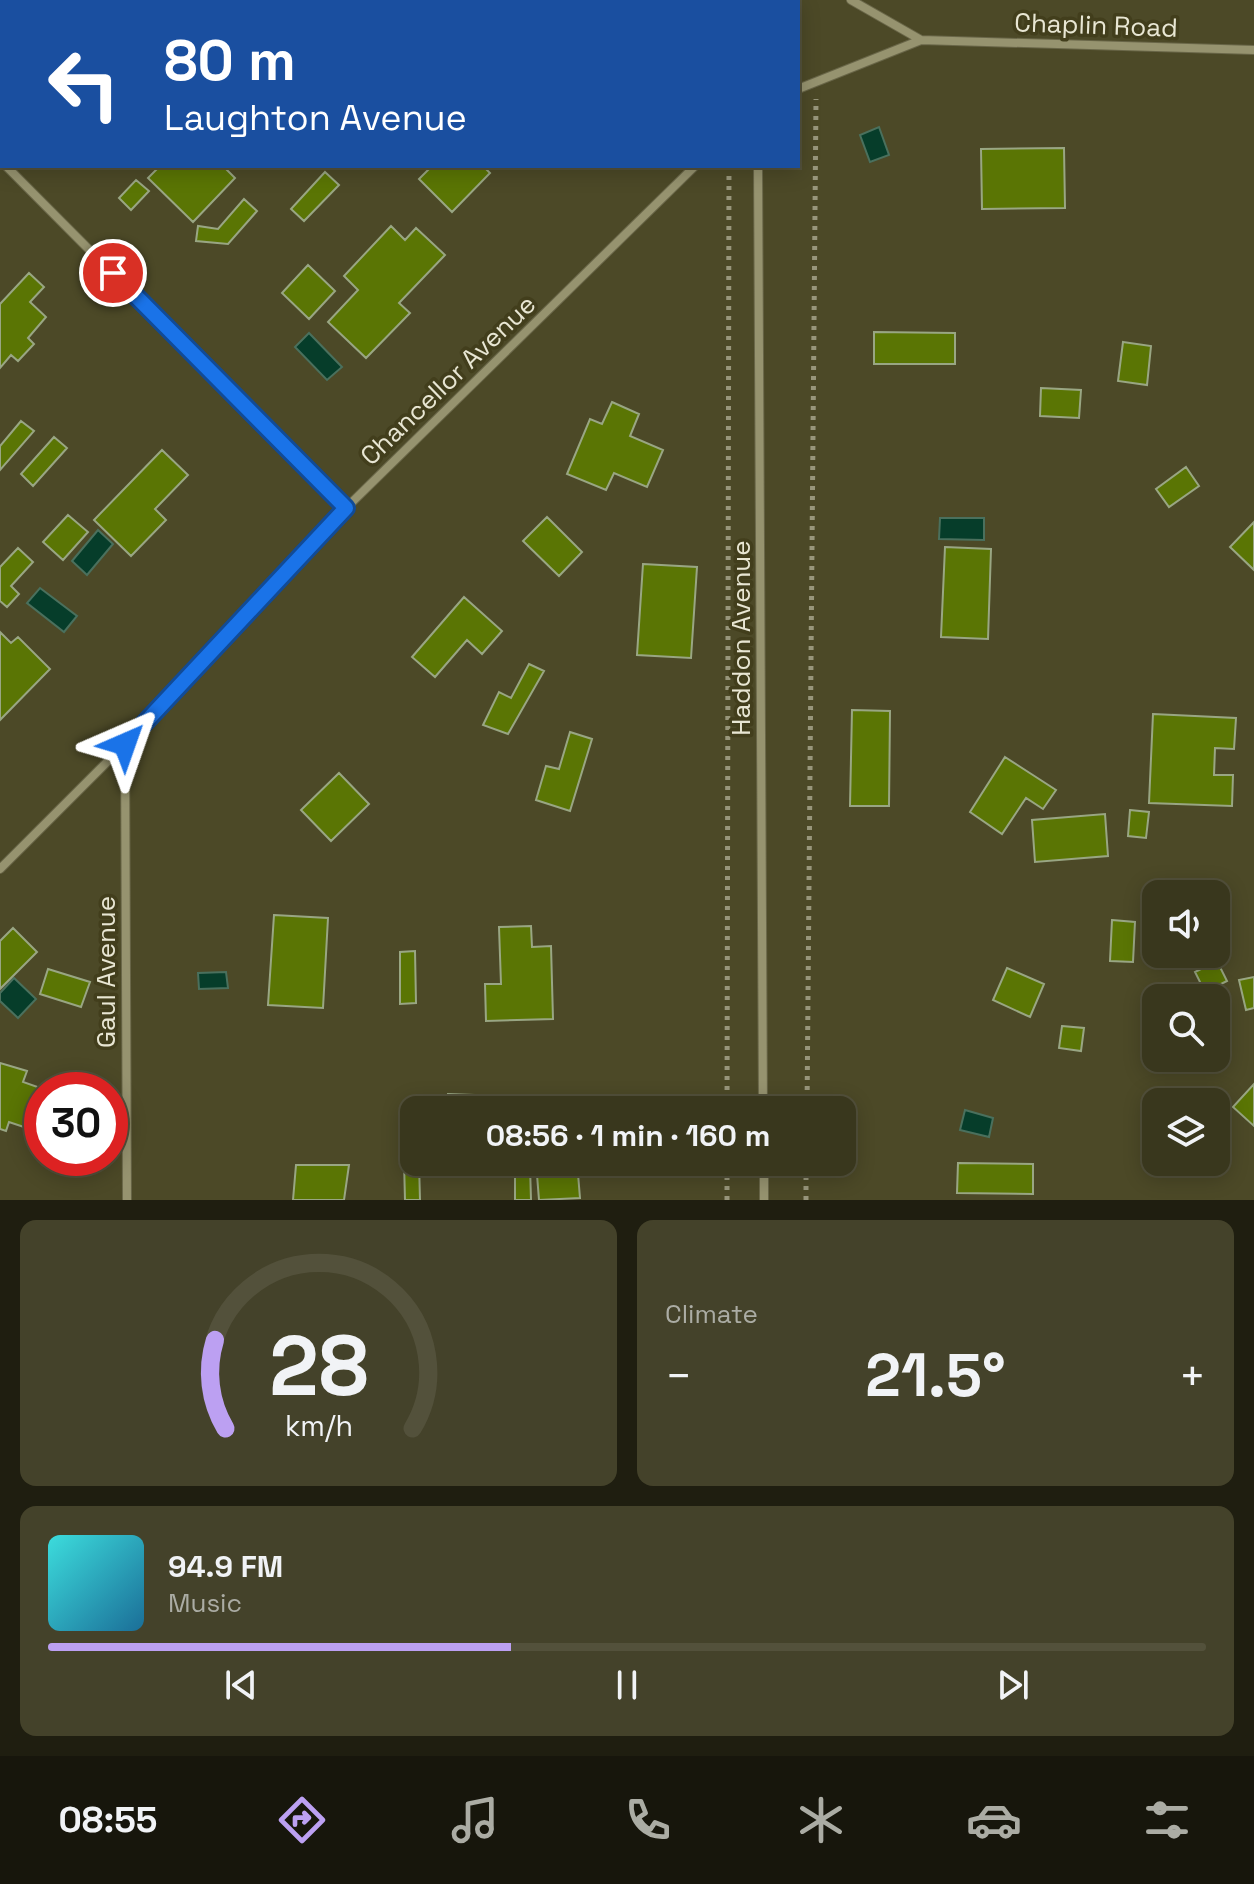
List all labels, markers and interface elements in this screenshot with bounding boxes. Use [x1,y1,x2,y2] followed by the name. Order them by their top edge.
[1014,5,1178,45] street label: Chaplin Road
[164,25,296,96] text: 80 m
[32,32,136,136] icon: left
[164,95,467,141] text: Laughton Avenue
[79,239,147,307] pin
[91,251,135,295] icon: arrive
[353,287,543,473] street label: Chancellor Avenue
[724,540,758,736] street label: Haddon Avenue
[83,702,167,786] position arrow
[1142,880,1230,1176] map controls
[1142,880,1230,968] button: sound
[89,896,123,1048] street label: Gaul Avenue
[1142,984,1230,1072] button: search
[24,1072,128,1176] speed limit sign: 30
[1142,1088,1230,1176] button: layers
[486,1116,770,1155] text: 08:56 · 1 min · 160 m
[665,1297,758,1331] text: Climate
[269,1313,368,1419] text: 28
[865,1337,1006,1414] text: 21.5°
[665,1348,692,1404] text: −
[1179,1348,1206,1404] text: +
[284,1408,353,1444] text: km/h
[168,1547,283,1586] text: 94.9 FM
[168,1586,242,1620] text: Music
[219,1663,263,1707] icon: previous
[605,1663,649,1707] icon: pause
[991,1663,1035,1707] icon: next
[274,1792,330,1848] icon: directions
[447,1792,503,1848] icon: music
[620,1792,676,1848] icon: phone
[793,1792,849,1848] icon: climate
[966,1792,1022,1848] icon: car
[1139,1792,1195,1848] icon: filters
[59,1797,157,1843] text: 08:55

